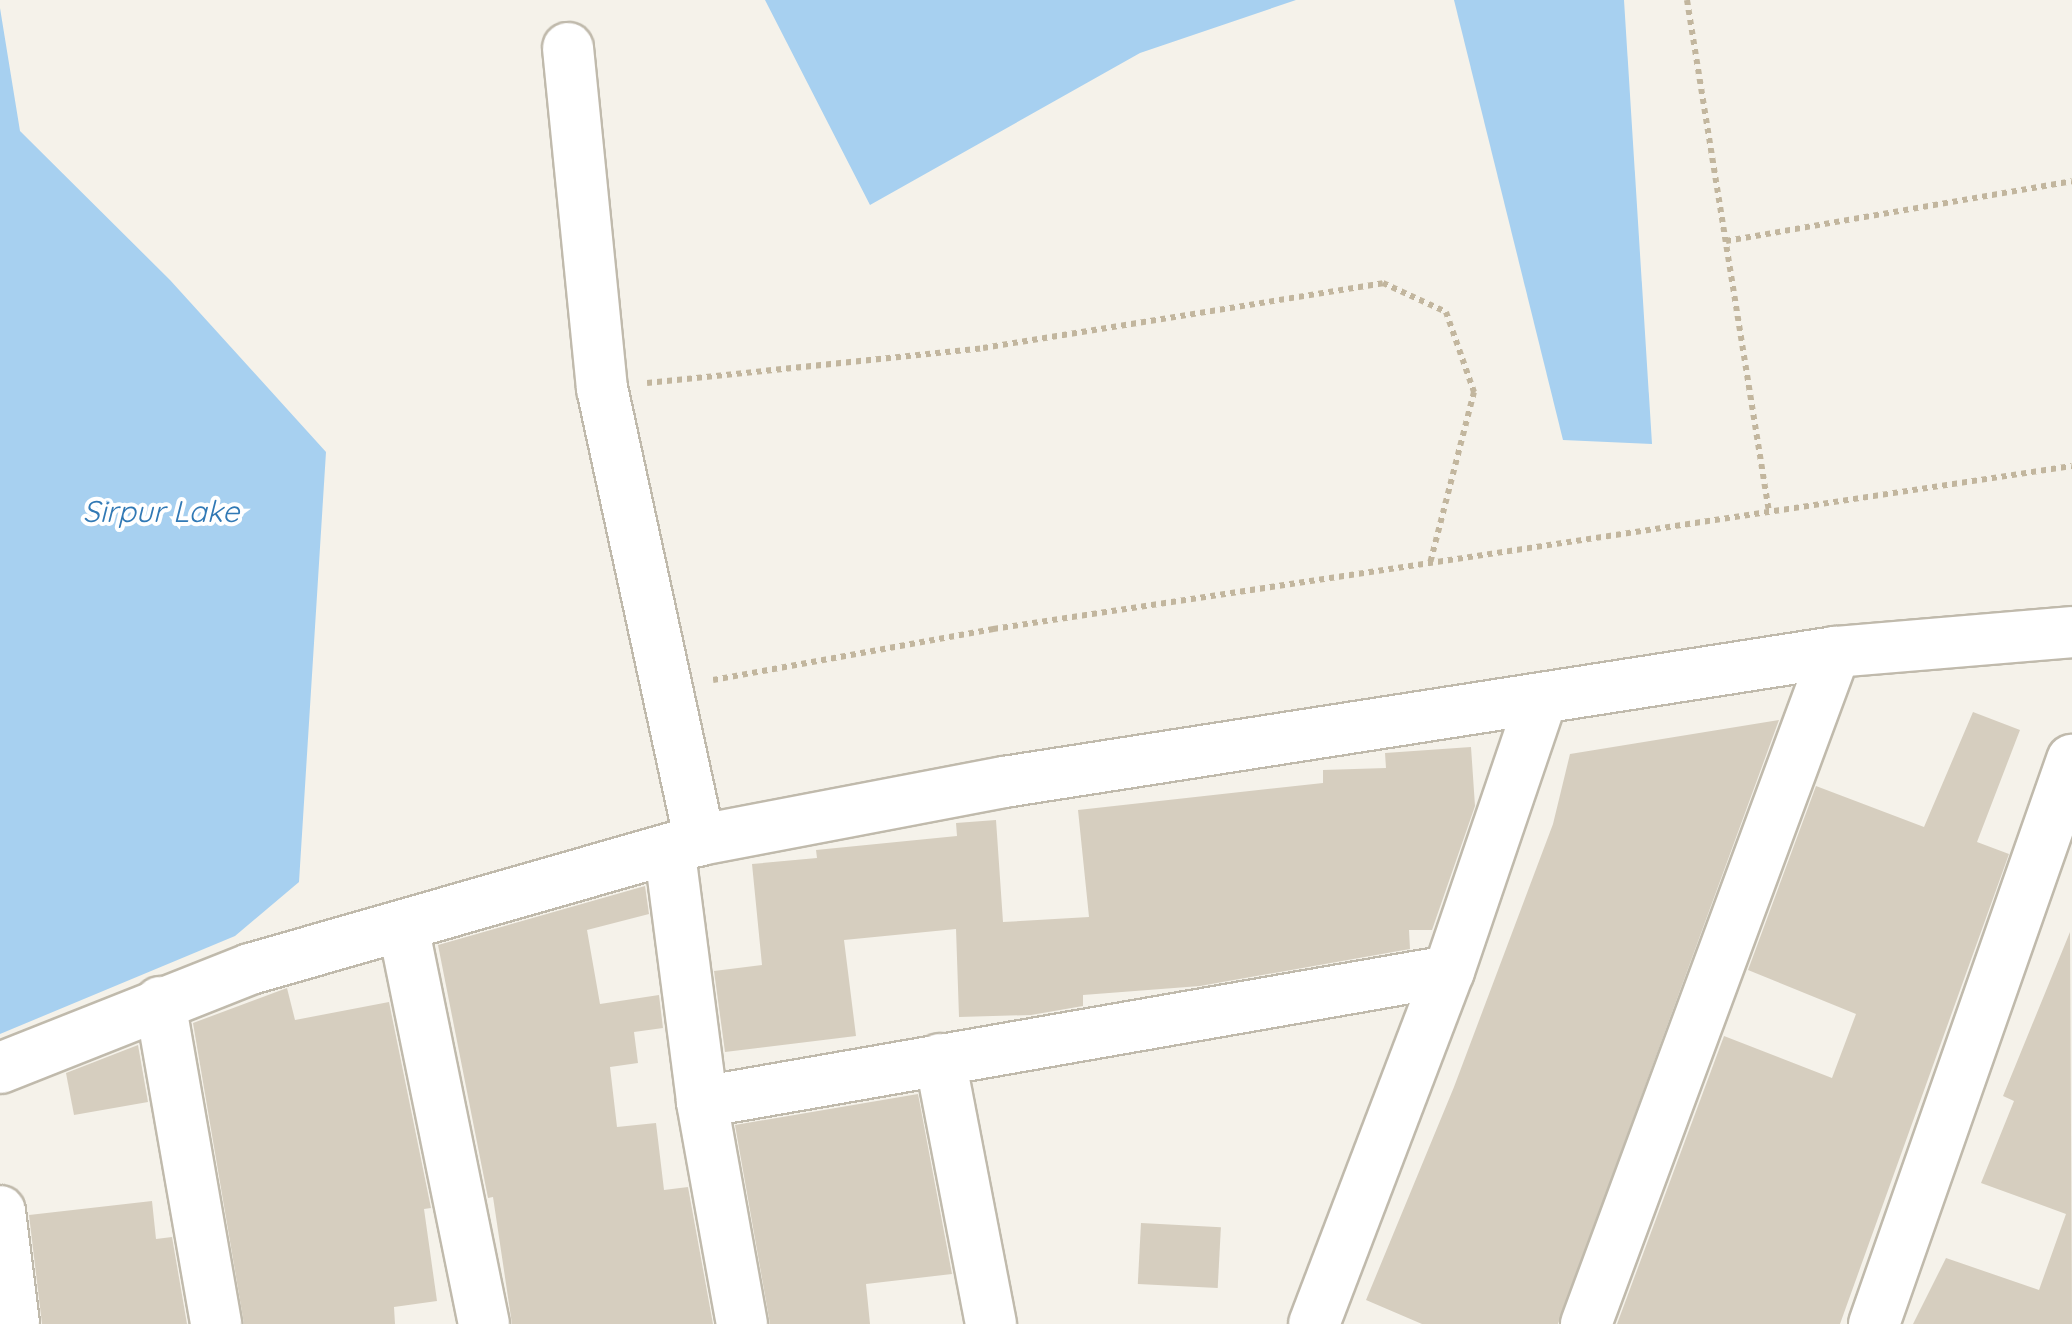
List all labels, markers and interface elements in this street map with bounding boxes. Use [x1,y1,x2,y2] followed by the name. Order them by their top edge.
[83,493,239,529] water label: Sirpur Lake

